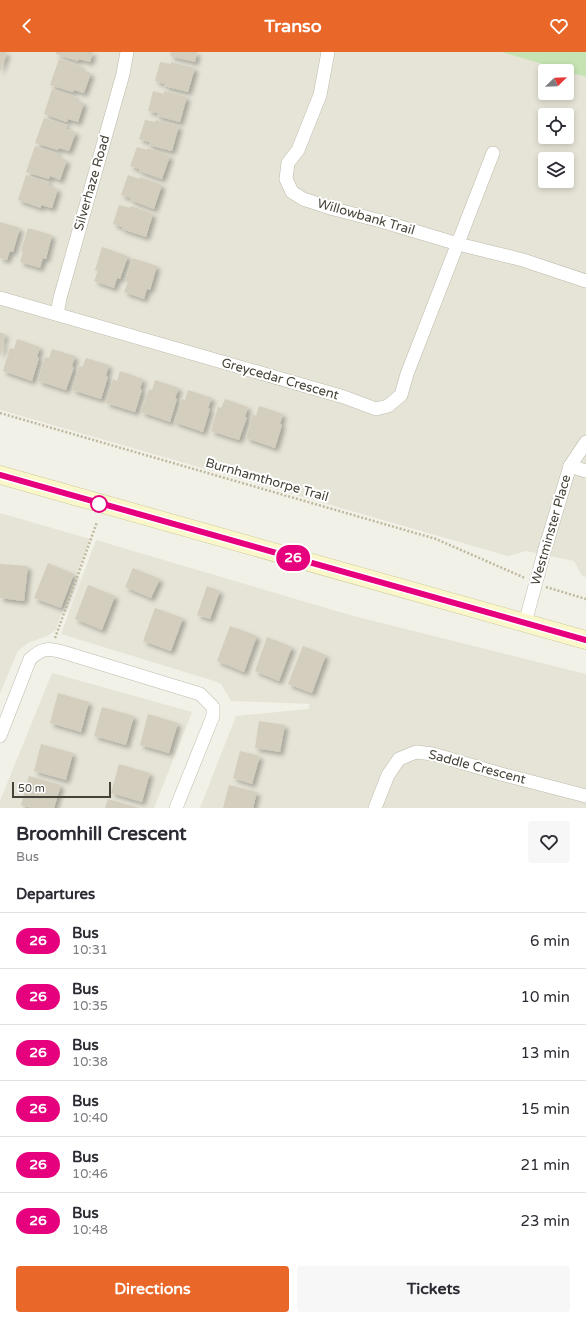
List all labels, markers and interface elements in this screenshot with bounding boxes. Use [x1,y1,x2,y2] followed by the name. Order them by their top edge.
[16,15,38,37] icon: back
[264,15,322,37] text: Transo
[548,15,570,37] icon: heart
[538,64,574,100] north arrow
[538,64,574,188] map controls
[538,108,574,144] button: locate
[71,133,113,233] street label: Silverhaze Road
[538,152,574,188] button: layers
[315,195,417,239] street label: Willowbank Trail
[220,355,340,403] street label: Greycedar Crescent
[204,455,330,505] street label: Burnhamthorpe Trail
[528,473,574,587] street label: Westminster Place
[90,495,108,513] unlabelled marker
[275,545,311,571] line badge: 26
[284,549,302,566] text: 26
[427,746,527,788] street label: Saddle Crescent
[12,780,111,799] scale bar
[18,782,45,795] text: 50 m
[528,821,570,863] button: heart
[16,823,187,845] text: Broomhill Crescent
[16,849,39,865] text: Bus
[16,885,95,903] text: Departures
[72,924,99,942] text: Bus
[29,932,47,949] text: 26
[530,932,570,950] text: 6 min
[72,942,108,958] text: 10:31
[72,980,99,998] text: Bus
[29,988,47,1005] text: 26
[521,988,570,1006] text: 10 min
[72,998,108,1014] text: 10:35
[72,1036,99,1054] text: Bus
[29,1044,47,1061] text: 26
[521,1044,570,1062] text: 13 min
[72,1054,108,1070] text: 10:38
[72,1092,99,1110] text: Bus
[29,1100,47,1117] text: 26
[521,1100,570,1118] text: 15 min
[72,1110,108,1126] text: 10:40
[72,1148,99,1166] text: Bus
[29,1156,47,1173] text: 26
[521,1156,570,1174] text: 21 min
[72,1166,108,1182] text: 10:46
[72,1204,99,1222] text: Bus
[29,1212,47,1229] text: 26
[521,1212,570,1230] text: 23 min
[72,1222,108,1238] text: 10:48
[16,1266,289,1312] button: Directions
[297,1266,570,1312] button: Tickets

